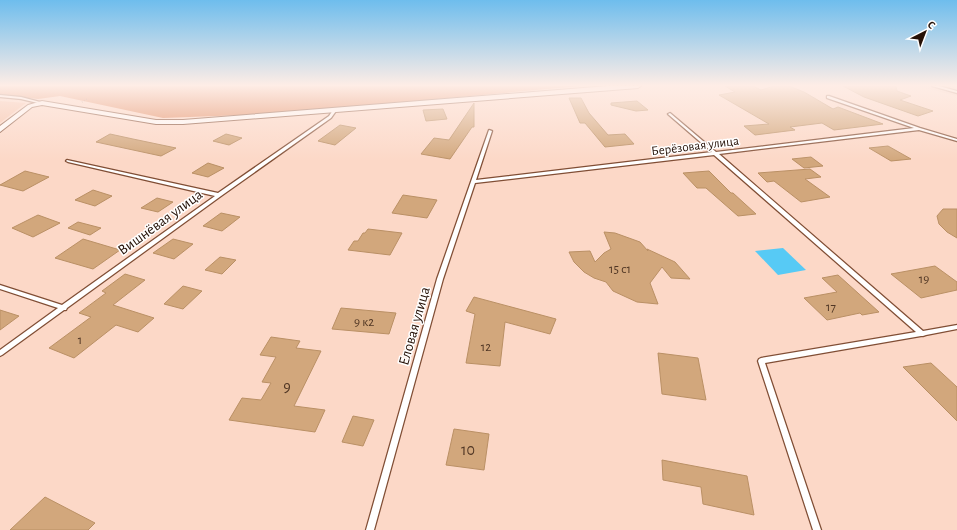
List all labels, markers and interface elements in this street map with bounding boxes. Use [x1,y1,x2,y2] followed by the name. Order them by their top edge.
[905,12,945,52] north arrow
[925,19,937,31] text: С
[651,135,740,158] street label: Берёзовая улица
[115,187,205,258] street label: Вишнёвая улица
[609,263,631,276] house number: 15 с1
[919,273,929,286] house number: 19
[396,285,433,367] street label: Еловая улица
[826,301,837,314] house number: 17
[354,316,374,329] house number: 9 к2
[78,334,82,347] house number: 1
[481,341,491,354] house number: 12
[283,379,291,395] house number: 9
[461,442,475,458] house number: 10

